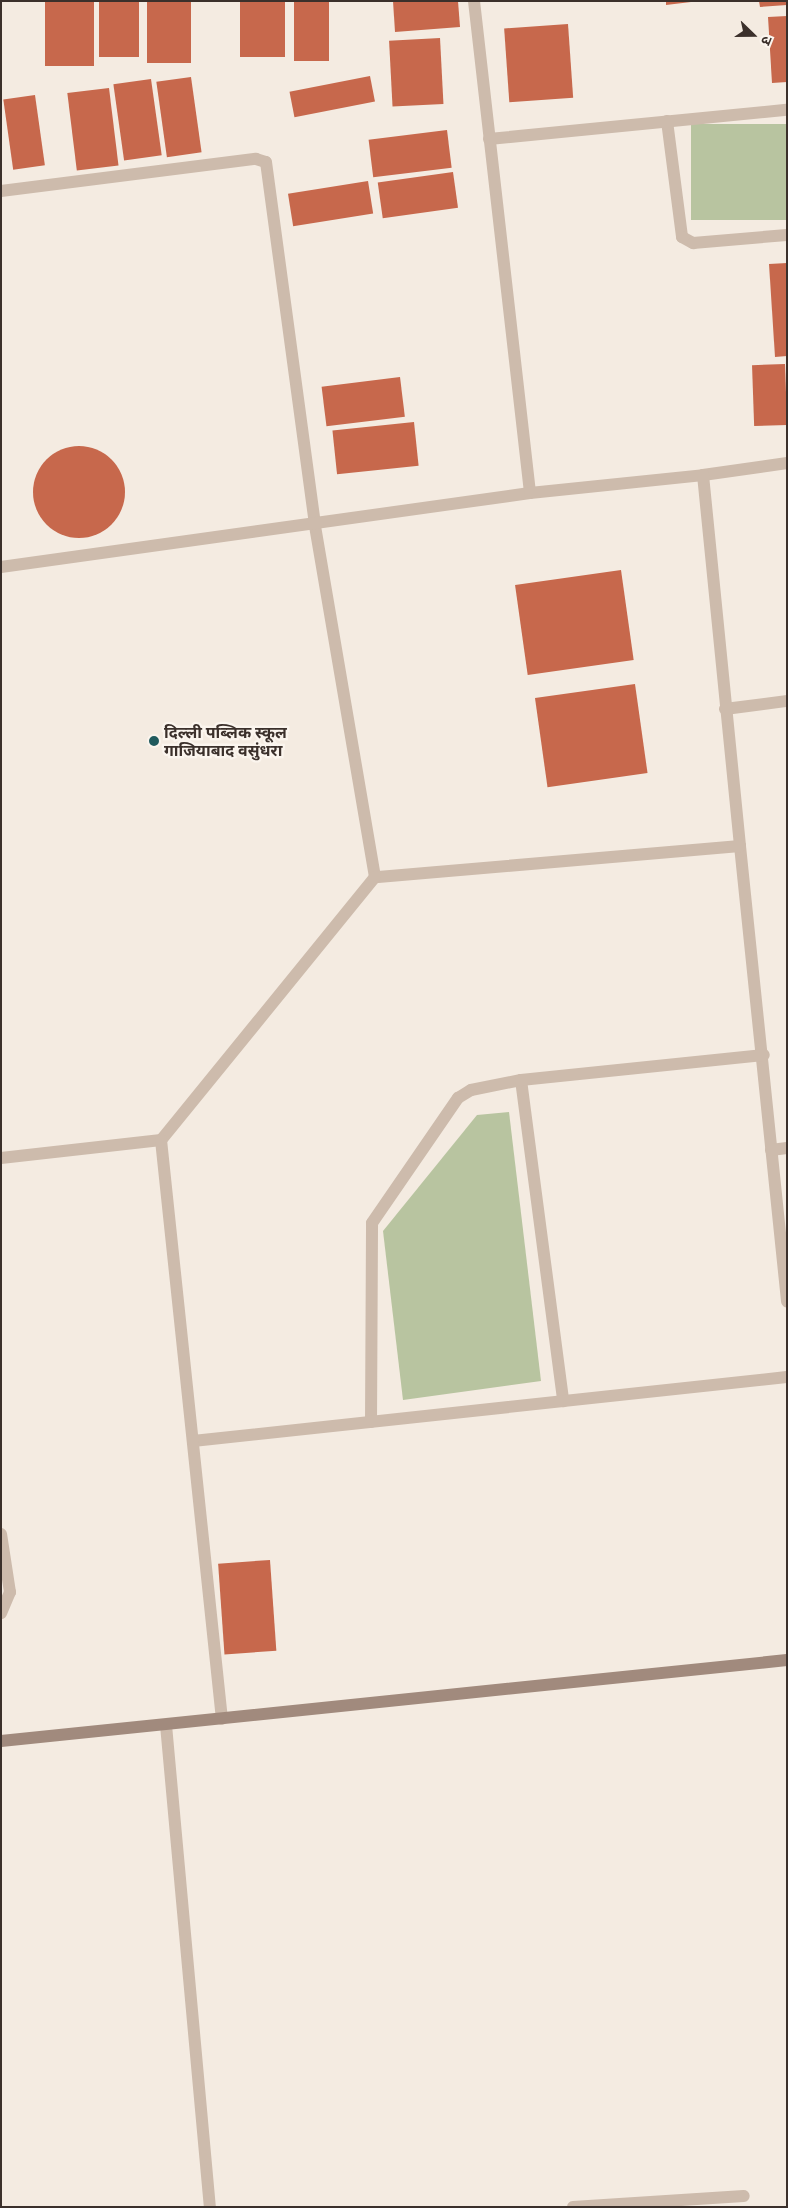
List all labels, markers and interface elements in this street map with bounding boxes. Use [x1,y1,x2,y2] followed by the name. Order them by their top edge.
[728,10,778,60] north arrow
[757,33,777,48] text: उ
[164,722,287,760] place label: दिल्ली पब्लिक स्कूल गाजियाबाद वसुंधरा
[148,735,160,747] marker: दिल्ली पब्लिक स्कूल गाजियाबाद वसुंधरा

